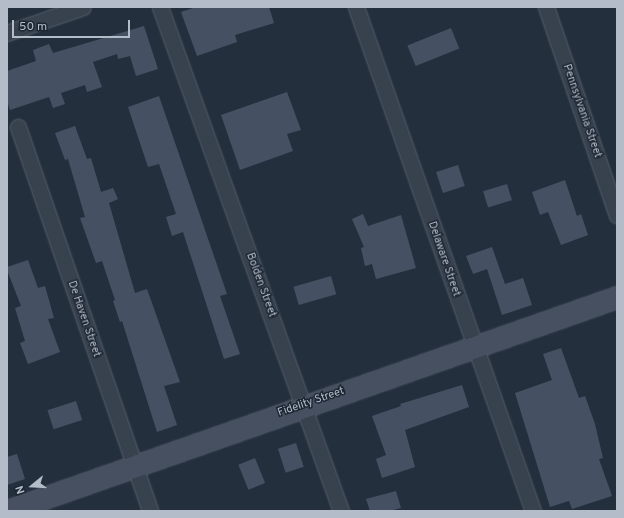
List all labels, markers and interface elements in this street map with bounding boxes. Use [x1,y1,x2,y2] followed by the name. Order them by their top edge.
[14,12,132,38] scale bar
[19,19,47,35] text: 50 m
[560,62,604,160] street label: Pennsylvania Street
[425,220,463,298] street label: Delaware Street
[243,251,279,319] street label: Bolden Street
[65,279,103,359] street label: De Haven Street
[276,384,346,420] street label: Fidelity Street
[12,466,52,506] north arrow
[13,484,28,496] text: N

